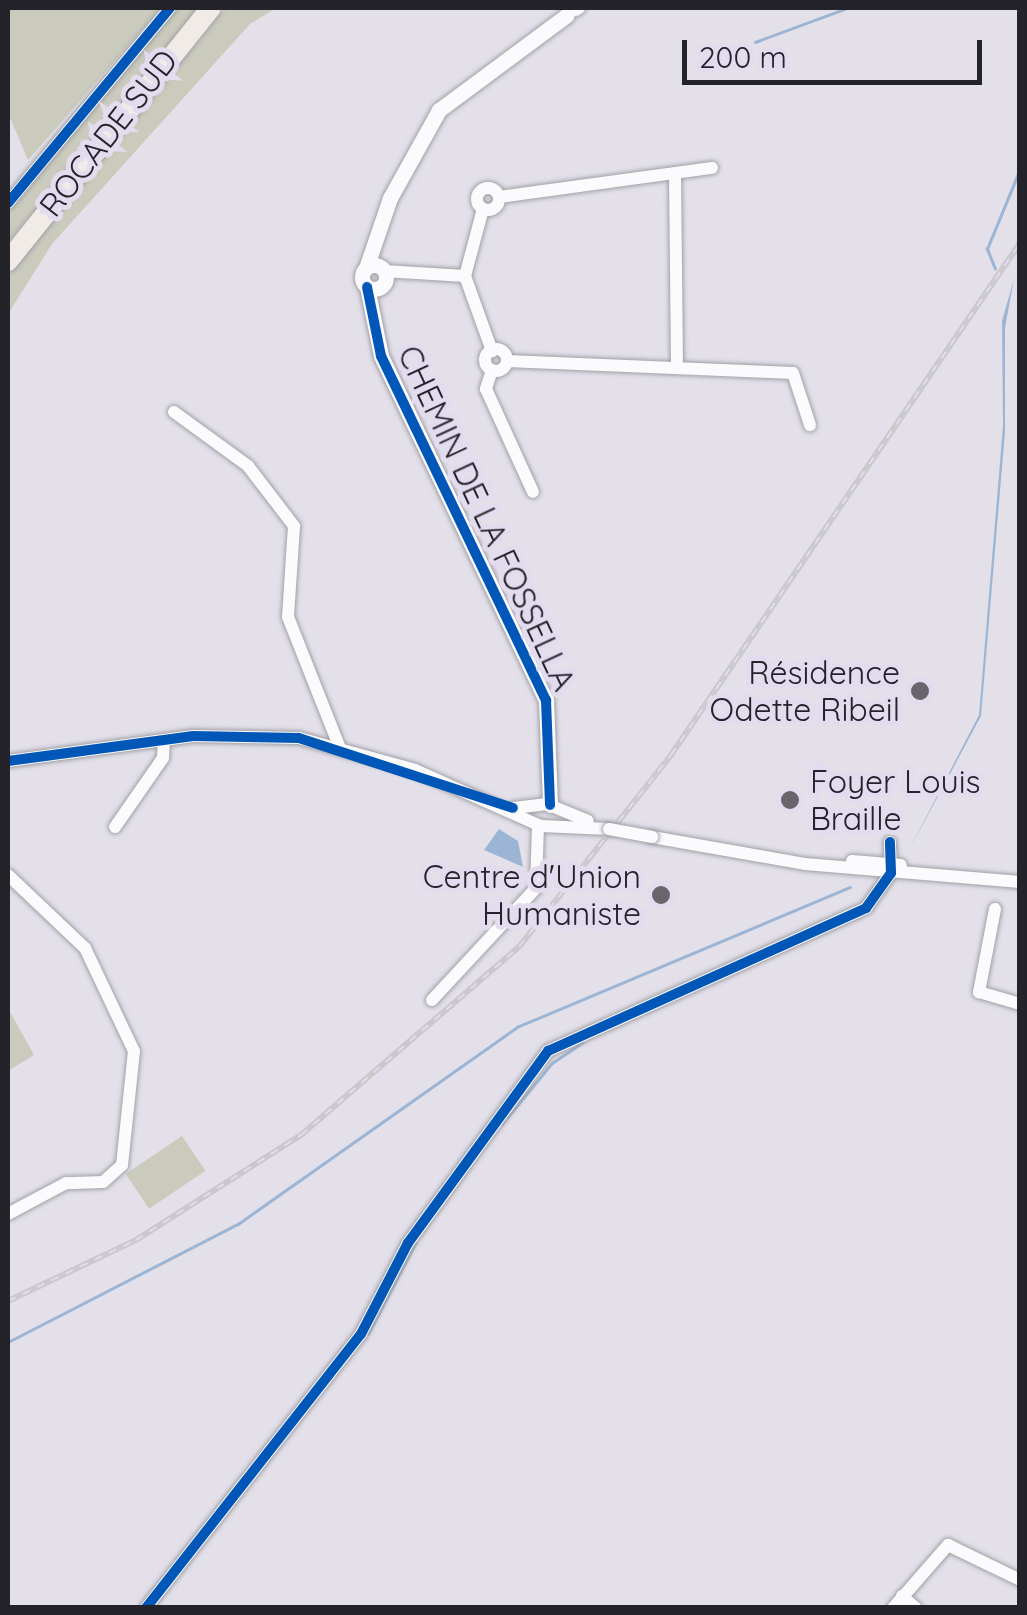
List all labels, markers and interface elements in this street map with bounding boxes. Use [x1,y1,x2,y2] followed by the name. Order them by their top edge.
[687,20,987,82] scale bar
[699,38,787,76] text: 200 m
[31,42,185,224] street label: ROCADE SUD
[390,339,584,697] street label: CHEMIN DE LA FOSSELLA
[709,654,900,729] place label: Résidence Odette Ribeil
[909,680,931,702] marker: Résidence Odette Ribeil
[810,763,981,838] place label: Foyer Louis Braille
[779,789,801,811] marker: Foyer Louis Braille
[423,858,641,933] place label: Centre d'Union Humaniste
[650,884,672,906] marker: Centre d'Union Humaniste

